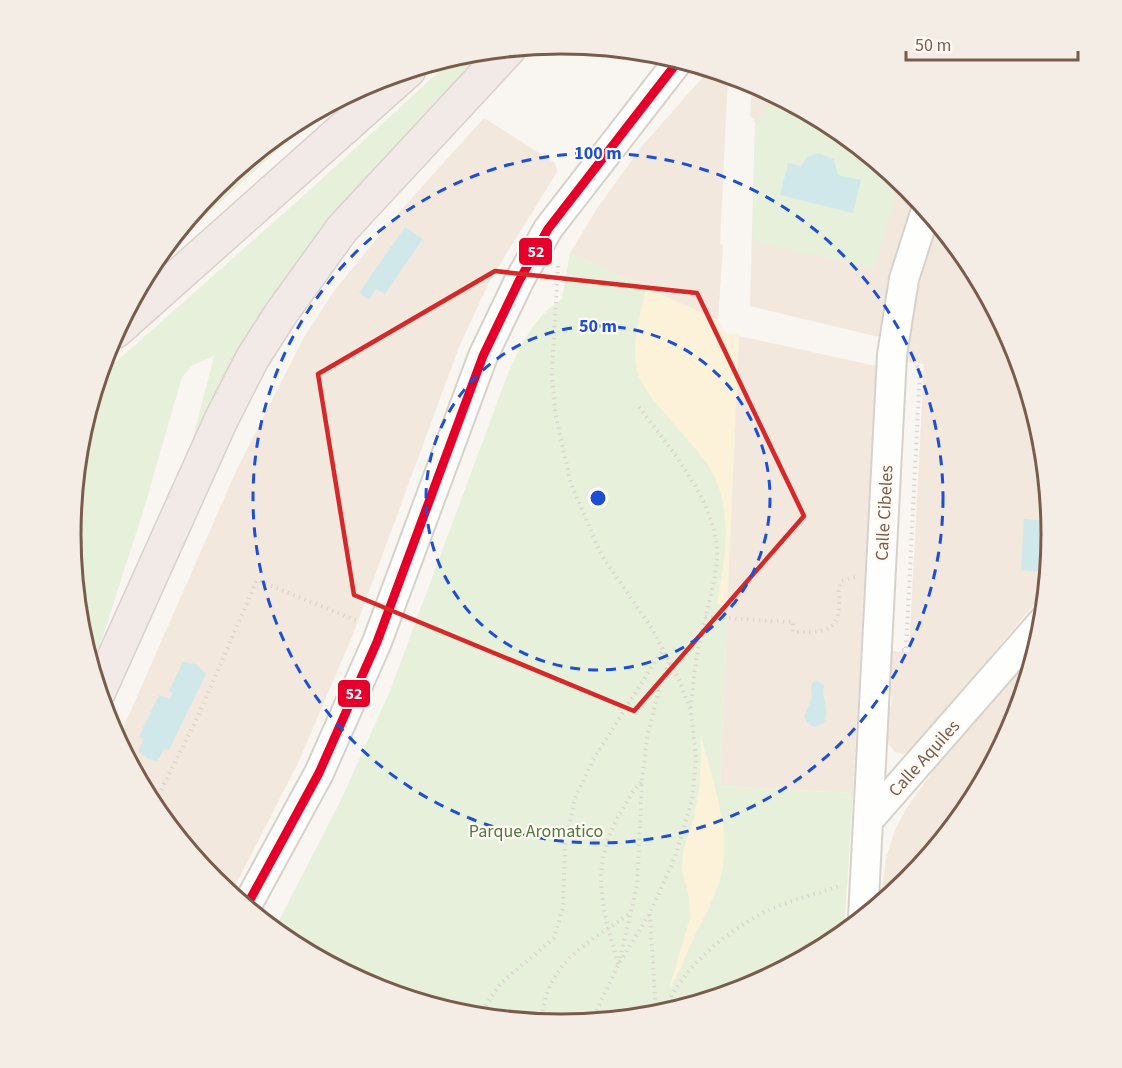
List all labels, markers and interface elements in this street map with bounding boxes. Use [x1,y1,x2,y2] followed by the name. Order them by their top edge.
[906,24,1078,62] scale bar
[915,33,951,58] text: 50 m
[574,141,622,166] text: 100 m
[518,237,553,266] line badge: 52
[528,241,544,263] text: 52
[579,314,617,339] text: 50 m
[870,465,899,561] street label: Calle Cibeles
[588,488,608,508] centre of rings
[337,679,371,708] line badge: 52
[346,683,362,705] text: 52
[883,714,966,802] street label: Calle Aquiles
[469,819,603,844] park label: Parque Aromatico

